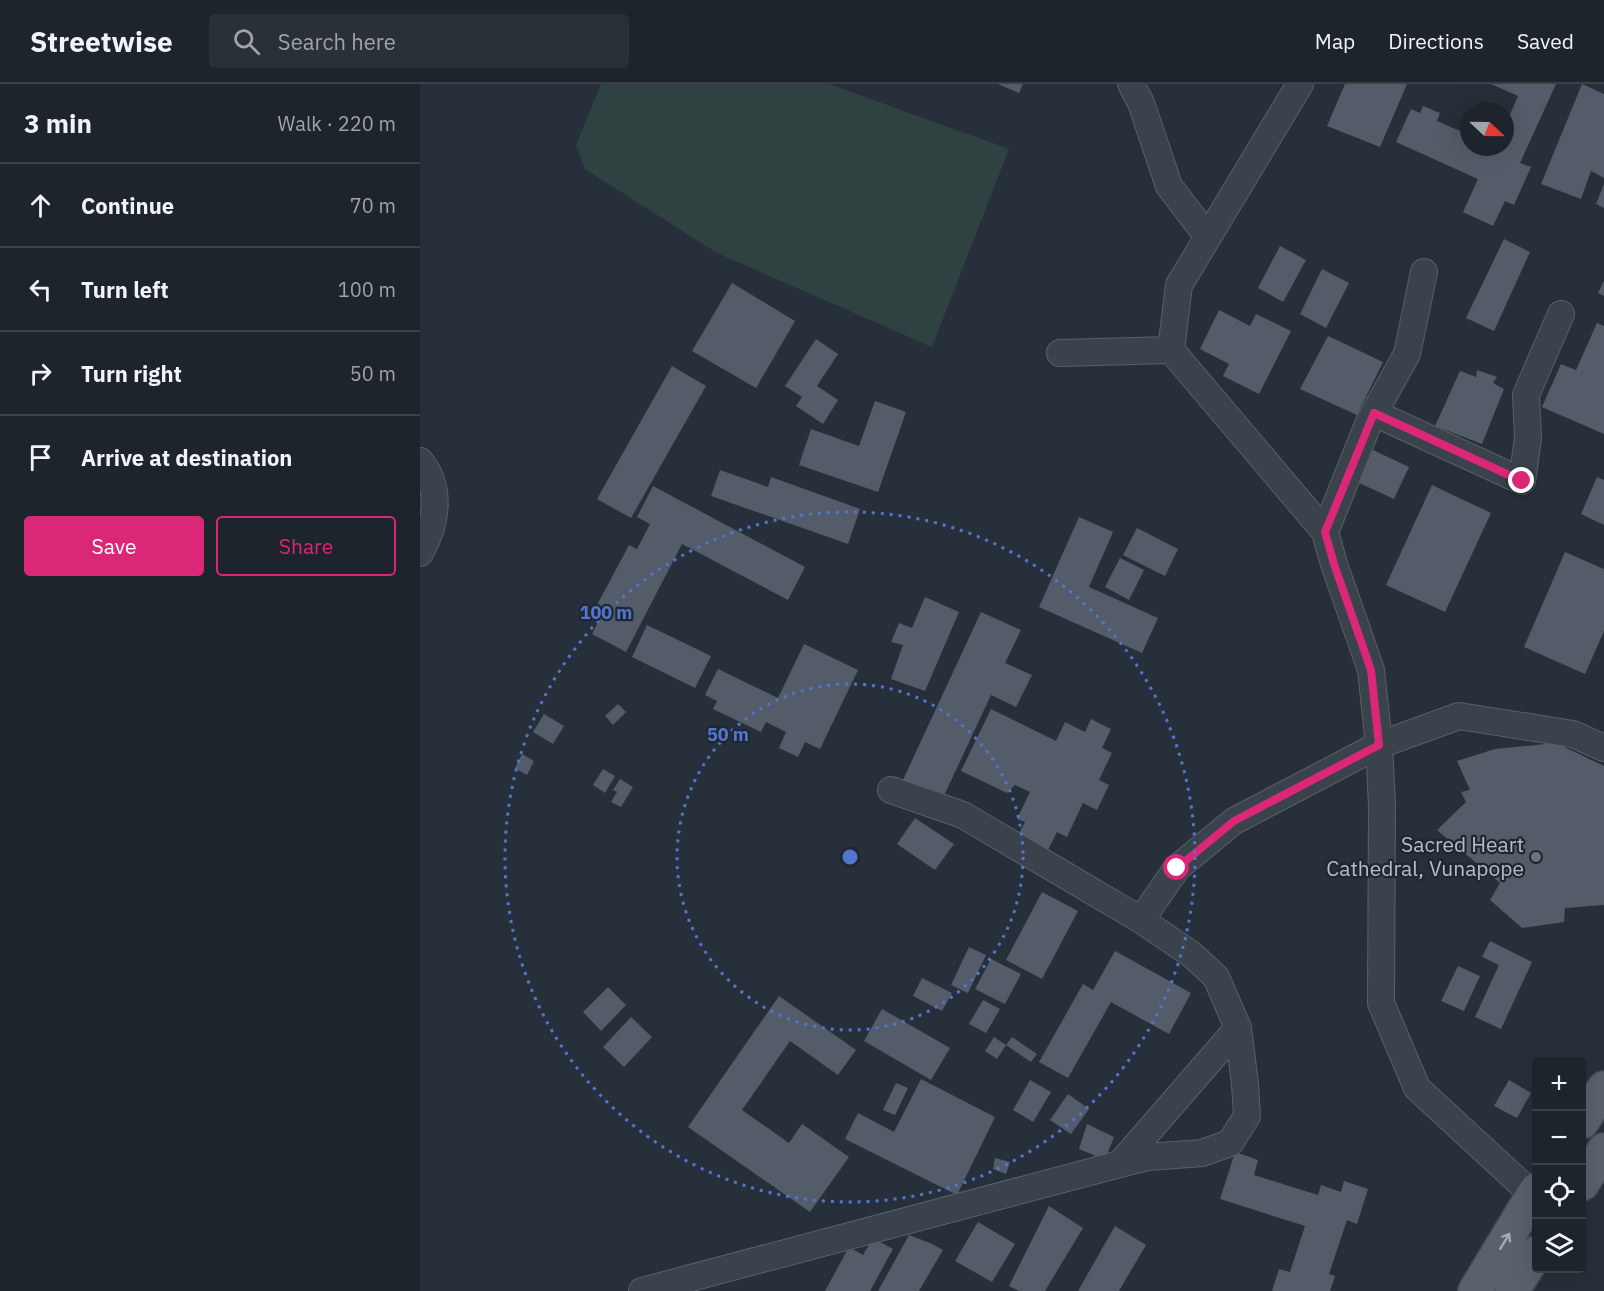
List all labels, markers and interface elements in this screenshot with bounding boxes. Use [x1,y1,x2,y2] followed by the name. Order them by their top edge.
[209,14,629,68] search box
[30,23,173,60] text: Streetwise
[230,25,263,58] icon: search
[278,27,396,56] text: Search here
[1315,27,1355,55] text: Map
[1388,27,1484,55] text: Directions
[1517,27,1574,55] text: Saved
[1460,102,1514,156] north arrow
[24,106,92,140] text: 3 min
[278,110,396,137] text: Walk · 220 m
[24,189,57,222] icon: ahead
[81,191,174,220] text: Continue
[350,192,396,219] text: 70 m
[24,273,57,306] icon: left
[81,275,169,304] text: Turn left
[338,276,396,303] text: 100 m
[24,357,57,390] icon: right
[81,359,182,388] text: Turn right
[350,360,396,387] text: 50 m
[24,441,57,474] icon: arrive
[81,443,292,472] text: Arrive at destination
[1508,467,1534,493] route end
[24,516,204,576] button: Save
[216,516,396,576] button: Share
[580,601,632,624] text: 100 m
[707,723,749,746] text: 50 m
[1326,830,1524,882] place label: Sacred Heart Cathedral, Vunapope
[840,847,860,867] centre of rings
[1529,850,1543,864] marker: Sacred Heart Cathedral, Vunapope
[1163,854,1189,880] route start
[1532,1057,1586,1273] map controls
[1532,1057,1586,1111] button: +
[1532,1111,1586,1165] button: −
[1532,1165,1586,1219] button: locate
[1532,1219,1586,1273] button: layers
[1500,1233,1512,1250] one-way arrow

